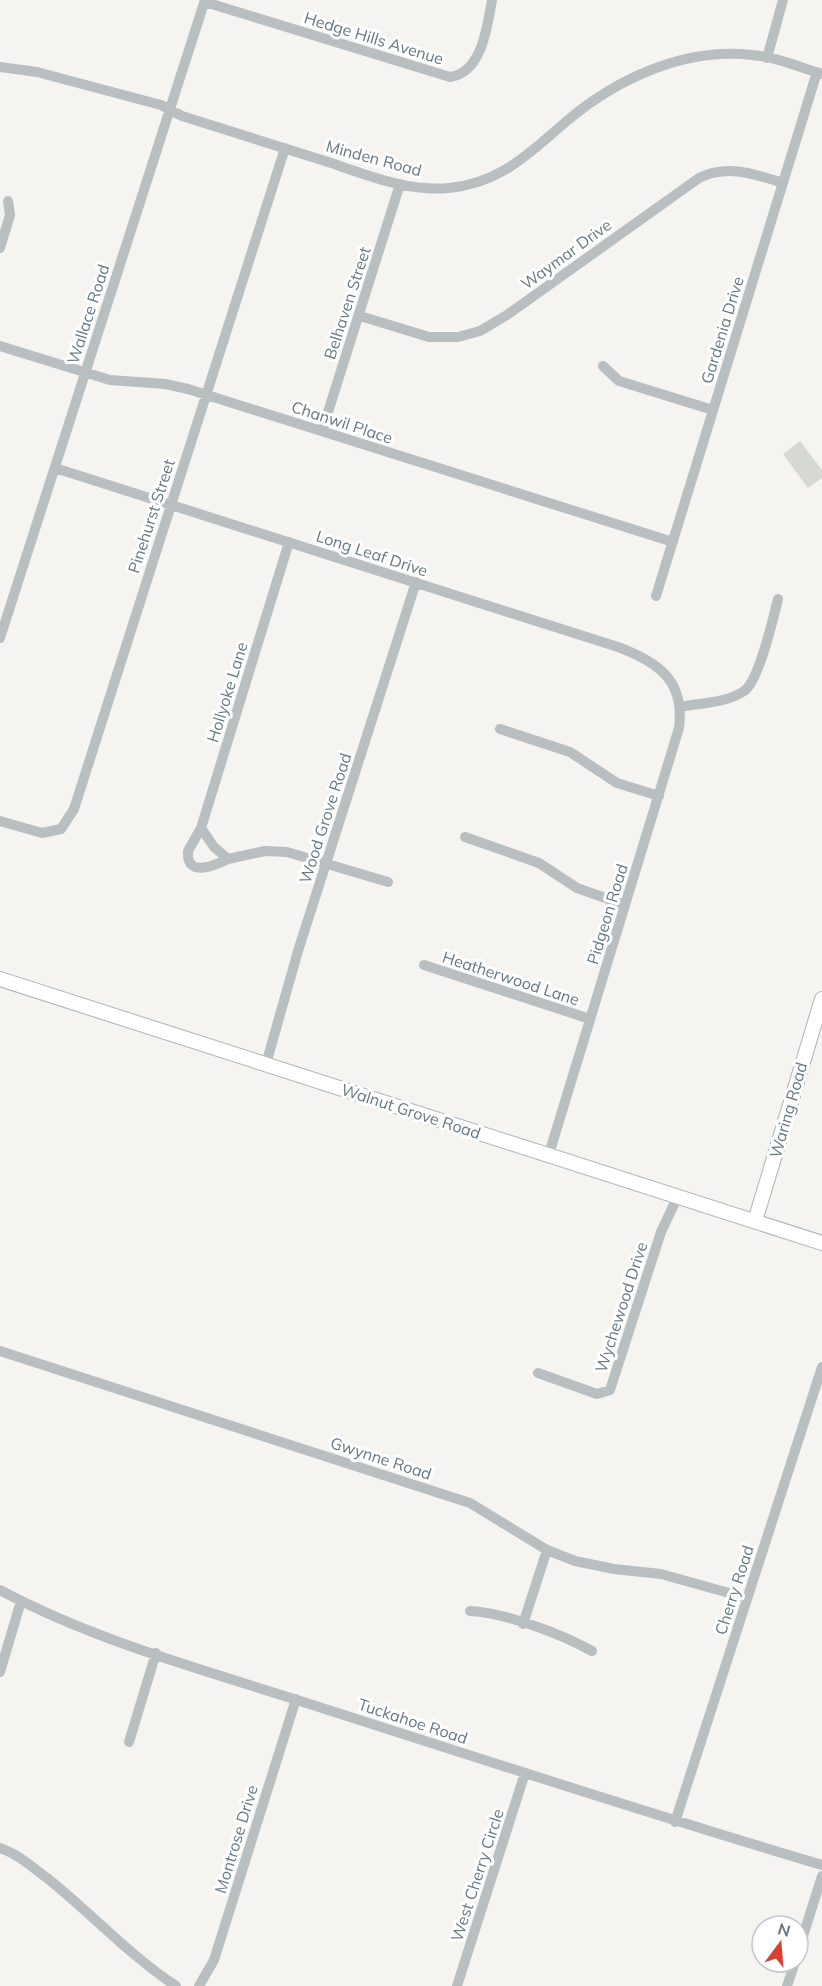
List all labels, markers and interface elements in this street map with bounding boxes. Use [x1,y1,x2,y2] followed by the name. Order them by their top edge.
[302,7,446,69] street label: Hedge Hills Avenue
[324,136,424,180] street label: Minden Road
[517,214,615,294] street label: Waymar Drive
[319,244,375,362] street label: Belhaven Street
[62,262,114,366] street label: Wallace Road
[696,274,748,386] street label: Gardenia Drive
[289,396,395,448] street label: Chanwil Place
[123,456,179,575] street label: Pinehurst Street
[314,526,430,580] street label: Long Leaf Drive
[202,639,252,745] street label: Hollyoke Lane
[295,750,355,886] street label: Wood Grove Road
[582,861,632,967] street label: Pidgeon Road
[440,946,582,1010] street label: Heatherwood Lane
[765,1060,811,1160] street label: Waring Road
[339,1079,483,1143] street label: Walnut Grove Road
[590,1239,652,1375] street label: Wychewood Drive
[328,1432,434,1484] street label: Gwynne Road
[710,1543,758,1637] street label: Cherry Road
[356,1694,470,1748] street label: Tuckahoe Road
[210,1782,262,1896] street label: Montrose Drive
[446,1806,508,1944] street label: West Cherry Circle
[750,1914,810,1974] north arrow
[776,1918,793,1941] text: N

